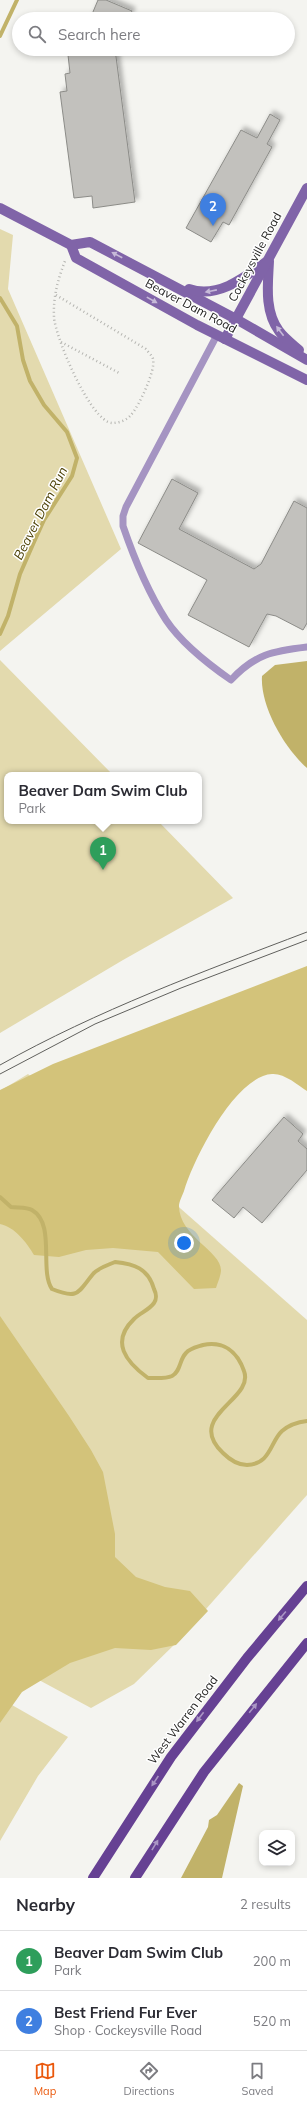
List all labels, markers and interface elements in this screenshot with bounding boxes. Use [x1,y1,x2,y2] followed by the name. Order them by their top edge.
[12,12,295,56] search box
[26,23,48,45] icon: search
[58,25,140,44] text: Search here
[200,193,226,226] pin: 2
[225,209,284,304] street label: Cockeysville Road
[111,252,122,259] one-way arrow
[143,275,240,336] street label: Beaver Dam Road
[205,288,217,294] one-way arrow
[146,296,158,303] one-way arrow
[276,325,284,336] one-way arrow
[10,464,70,562] water label: Beaver Dam Run
[4,772,202,824] popup
[18,781,188,800] text: Beaver Dam Swim Club
[18,800,46,816] text: Park
[90,837,116,870] pin: 1
[174,1233,194,1253] your location
[277,1611,286,1621] one-way arrow
[144,1672,221,1767] street label: West Warren Road
[249,1702,258,1713] one-way arrow
[196,1712,205,1723] one-way arrow
[151,1775,159,1786] one-way arrow
[259,1830,295,1866] map controls
[259,1830,295,1866] button: layers
[151,1840,159,1850] one-way arrow
[16,1894,75,1915] text: Nearby
[240,1896,291,1912] text: 2 results
[54,1943,223,1962] text: Beaver Dam Swim Club
[25,1953,33,1969] text: 1
[253,1953,291,1969] text: 200 m
[54,1962,81,1978] text: Park
[54,2003,197,2022] text: Best Friend Fur Ever
[25,2013,33,2029] text: 2
[253,2013,291,2029] text: 520 m
[54,2022,202,2038] text: Shop · Cockeysville Road
[34,2060,56,2098] tab: Map
[124,2060,174,2098] tab: Directions
[242,2060,273,2098] tab: Saved

